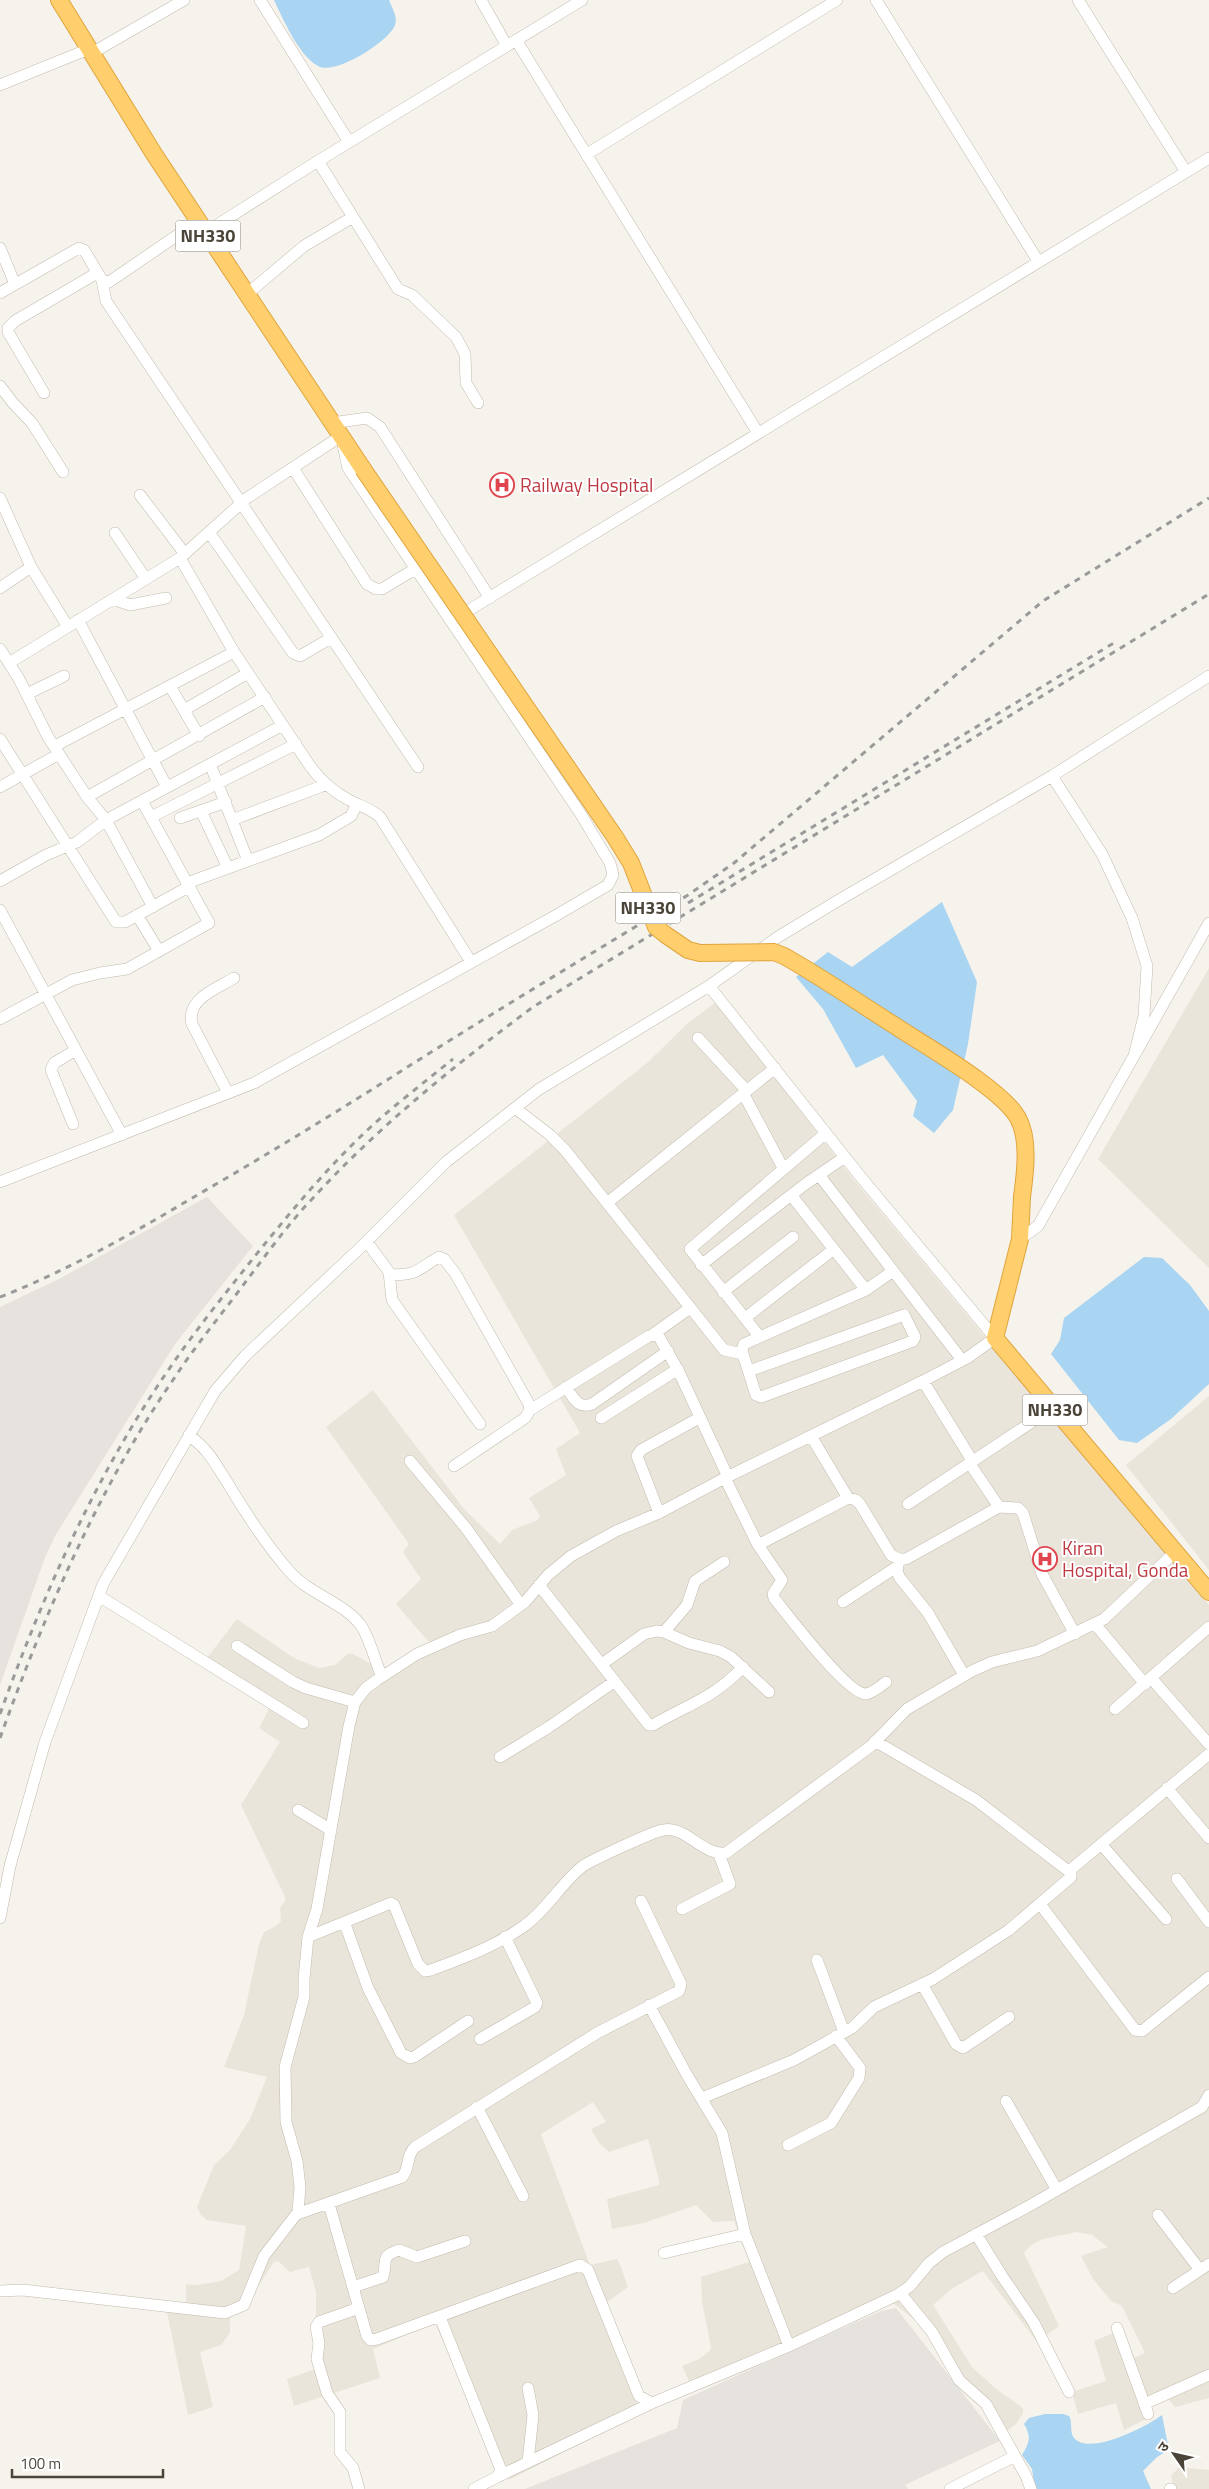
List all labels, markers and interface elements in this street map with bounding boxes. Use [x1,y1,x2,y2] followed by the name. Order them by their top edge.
[176,220,240,252] road number: NH330
[520,470,653,499] place label: Railway Hospital
[489,472,515,498] hospital icon: Railway Hospital
[616,892,680,924] road number: NH330
[1022,1394,1088,1426] road number: NH330
[1062,1533,1189,1584] place label: Kiran Hospital, Gonda
[1032,1546,1058,1572] hospital icon: Kiran Hospital, Gonda
[1149,2429,1199,2479] north arrow
[1152,2437,1174,2456] text: उ
[12,2446,164,2478] scale bar
[20,2452,61,2475] text: 100 m

